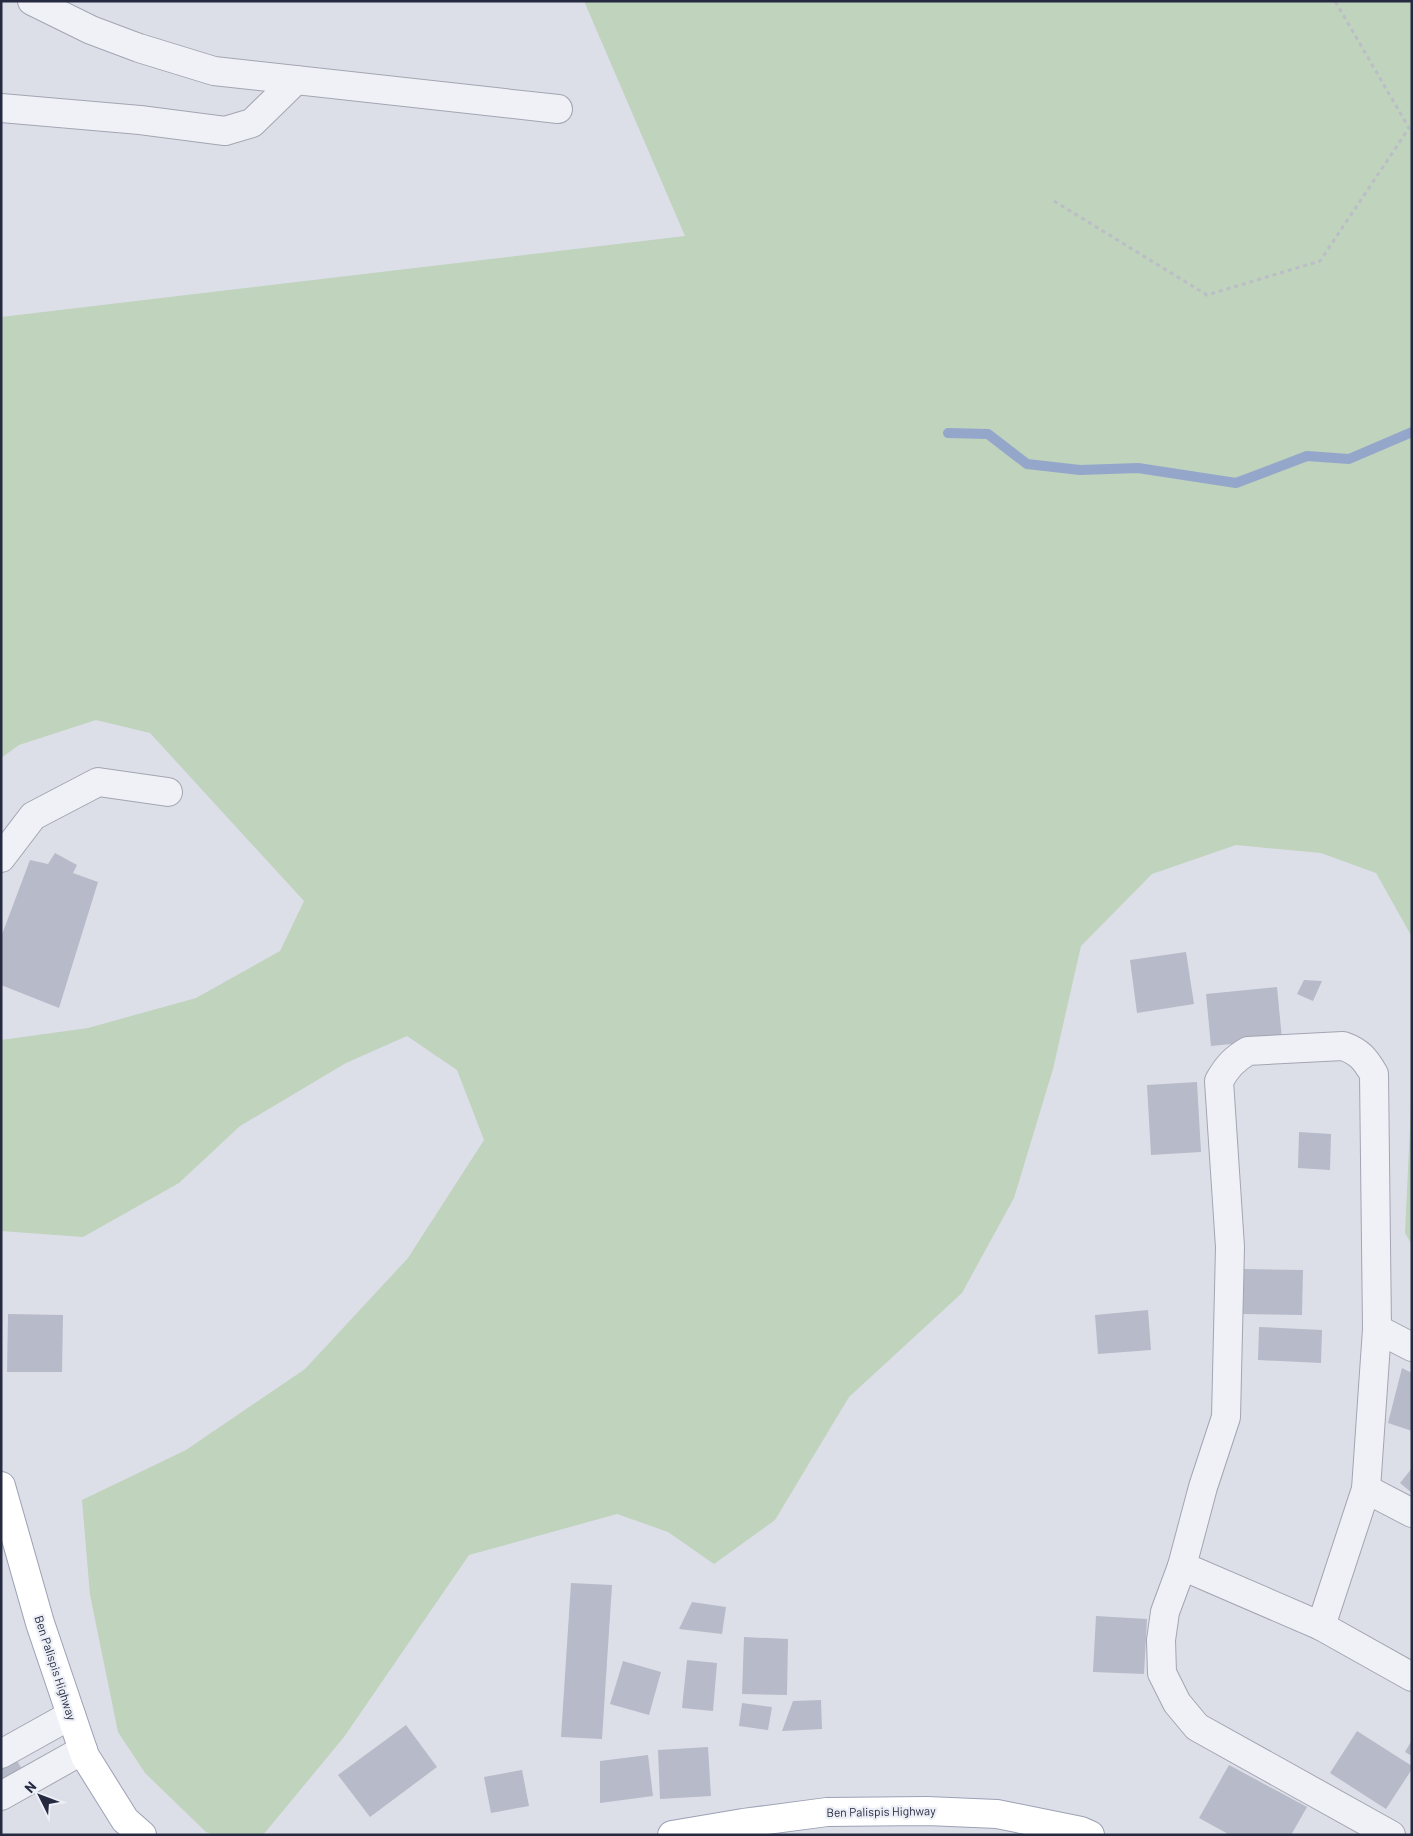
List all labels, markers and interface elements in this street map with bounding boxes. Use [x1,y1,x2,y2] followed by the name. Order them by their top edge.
[32,1614,80,1722] street label: Ben Palispis Highway
[15,1771,65,1821] north arrow
[21,1778,39,1796] text: N
[826,1803,936,1819] street label: Ben Palispis Highway

